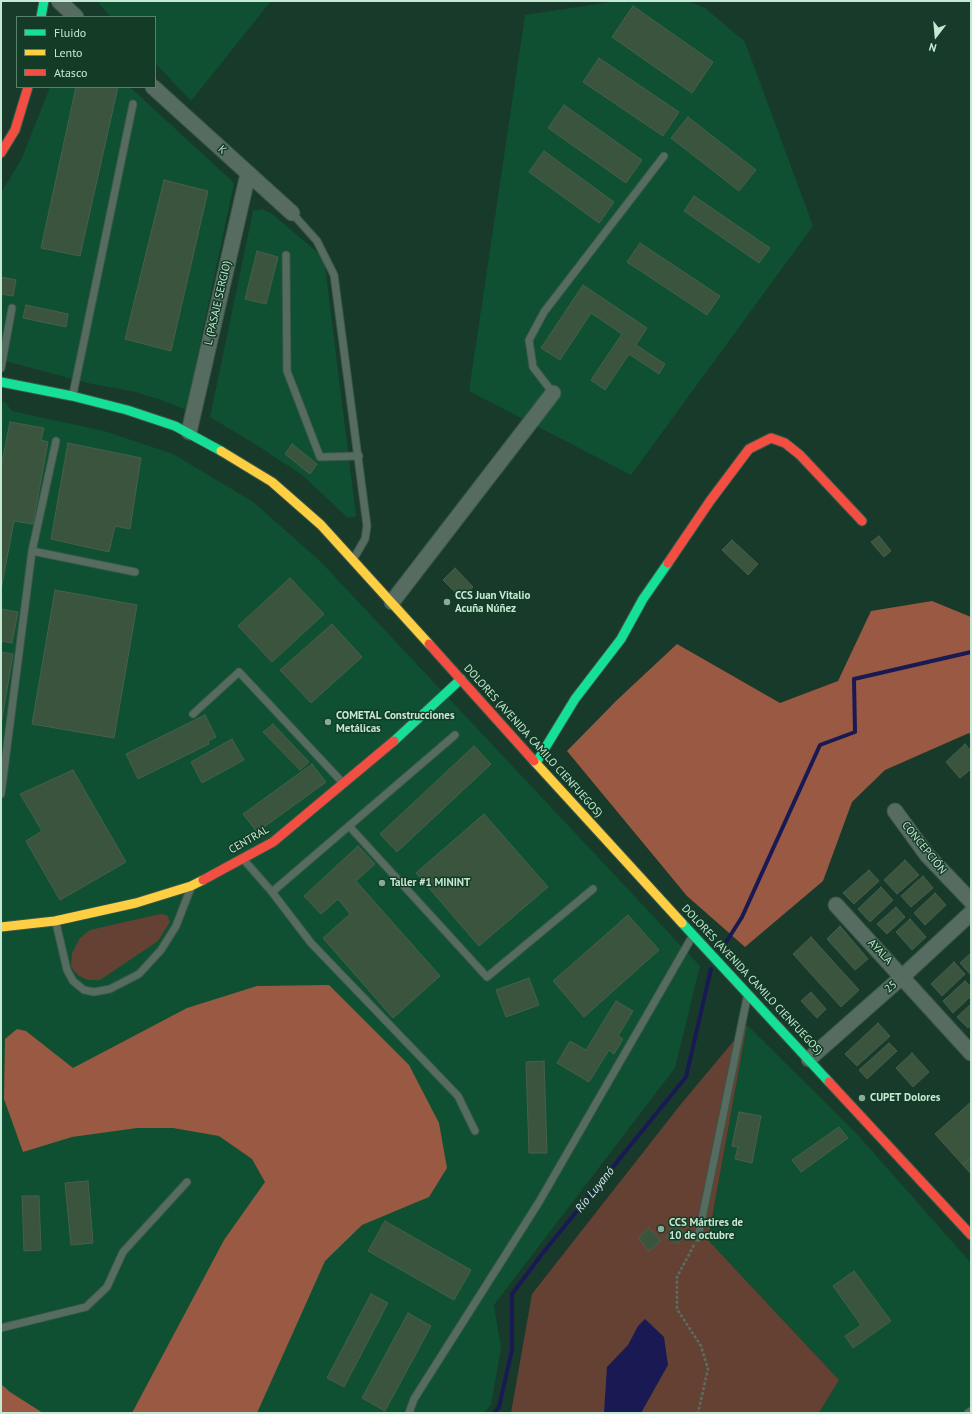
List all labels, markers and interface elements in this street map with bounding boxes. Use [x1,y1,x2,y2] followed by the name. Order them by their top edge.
[16,16,156,88] legend
[916,16,956,56] north arrow
[54,25,86,40] text: Fluido
[927,40,938,55] text: N
[54,45,83,60] text: Lento
[54,65,87,80] text: Atasco
[215,143,229,157] street label: K
[202,260,234,346] street label: L (PASAJE SERGIO)
[455,589,530,615] place label: CCS Juan Vitalio Acuña Núñez
[442,597,452,607] marker: CCS Juan Vitalio Acuña Núñez
[461,662,605,820] street label: DOLORES (AVENIDA CAMILO CIENFUEGOS)
[336,709,455,735] place label: COMETAL Construcciones Metálicas
[323,717,333,727] marker: COMETAL Construcciones Metálicas
[899,819,949,877] street label: CONCEPCIÓN
[227,823,271,857] street label: CENTRAL
[390,876,470,890] place label: Taller #1 MININT
[377,878,387,888] marker: Taller #1 MININT
[679,902,825,1058] street label: DOLORES (AVENIDA CAMILO CIENFUEGOS)
[865,937,895,967] street label: AYALA
[882,978,900,996] street label: 25
[870,1091,940,1105] place label: CUPET Dolores
[857,1093,867,1103] marker: CUPET Dolores
[572,1164,618,1216] water label: Río Luyanó
[669,1216,743,1242] place label: CCS Mártires de 10 de octubre
[656,1224,666,1234] marker: CCS Mártires de 10 de octubre

